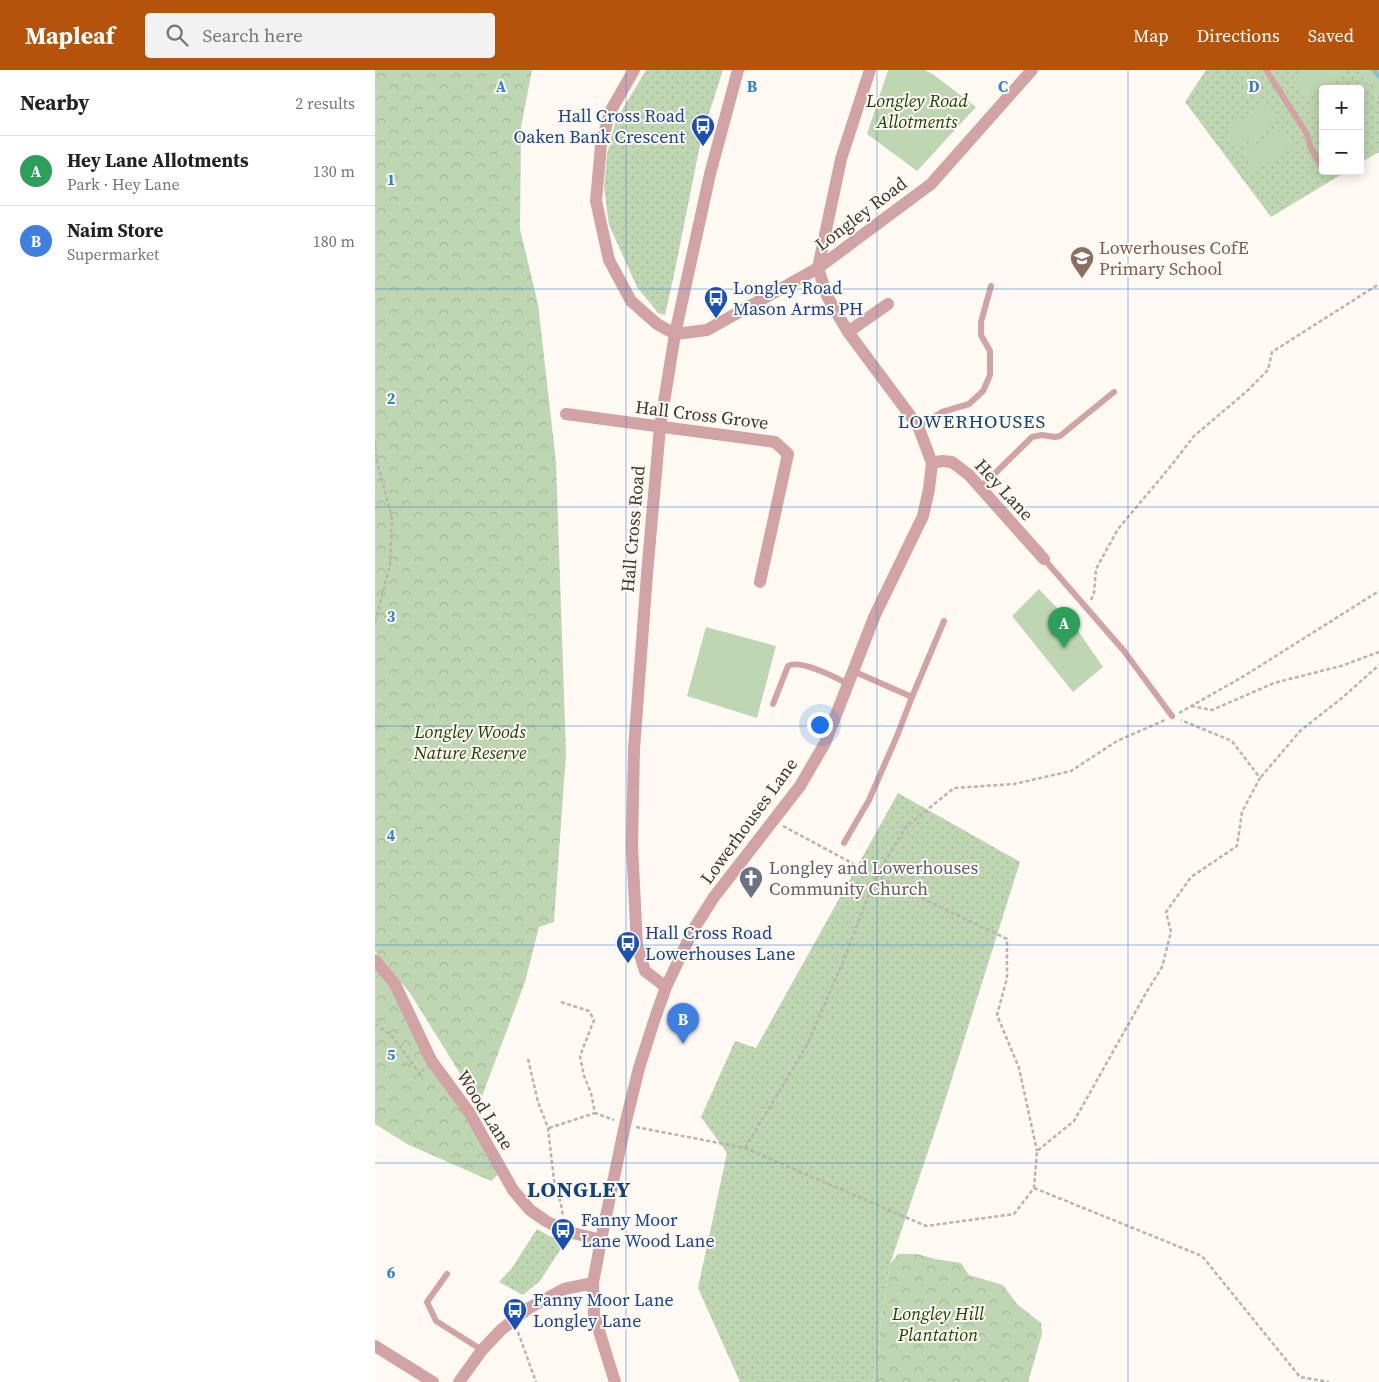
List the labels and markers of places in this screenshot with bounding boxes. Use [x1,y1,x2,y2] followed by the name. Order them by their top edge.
[514,103,685,149] place label: Hall Cross Road Oaken Bank Crescent
[690,113,716,147] bus stop icon: Hall Cross Road Oaken Bank Crescent
[1099,235,1249,281] place label: Lowerhouses CofE Primary School
[1069,245,1095,279] school or university icon: Lowerhouses CofE Primary School
[733,275,863,321] place label: Longley Road Mason Arms PH
[703,285,729,319] bus stop icon: Longley Road Mason Arms PH
[1048,607,1080,648] pin: A
[769,855,978,901] place label: Longley and Lowerhouses Community Church
[738,865,764,899] church icon: Longley and Lowerhouses Community Church
[645,920,796,966] place label: Hall Cross Road Lowerhouses Lane
[615,930,641,964] bus stop icon: Hall Cross Road Lowerhouses Lane
[667,1003,699,1044] pin: B
[581,1207,715,1253] place label: Fanny Moor Lane Wood Lane
[550,1217,576,1251] bus stop icon: Fanny Moor Lane Wood Lane
[533,1287,674,1333] place label: Fanny Moor Lane Longley Lane
[502,1297,528,1331] bus stop icon: Fanny Moor Lane Longley Lane

